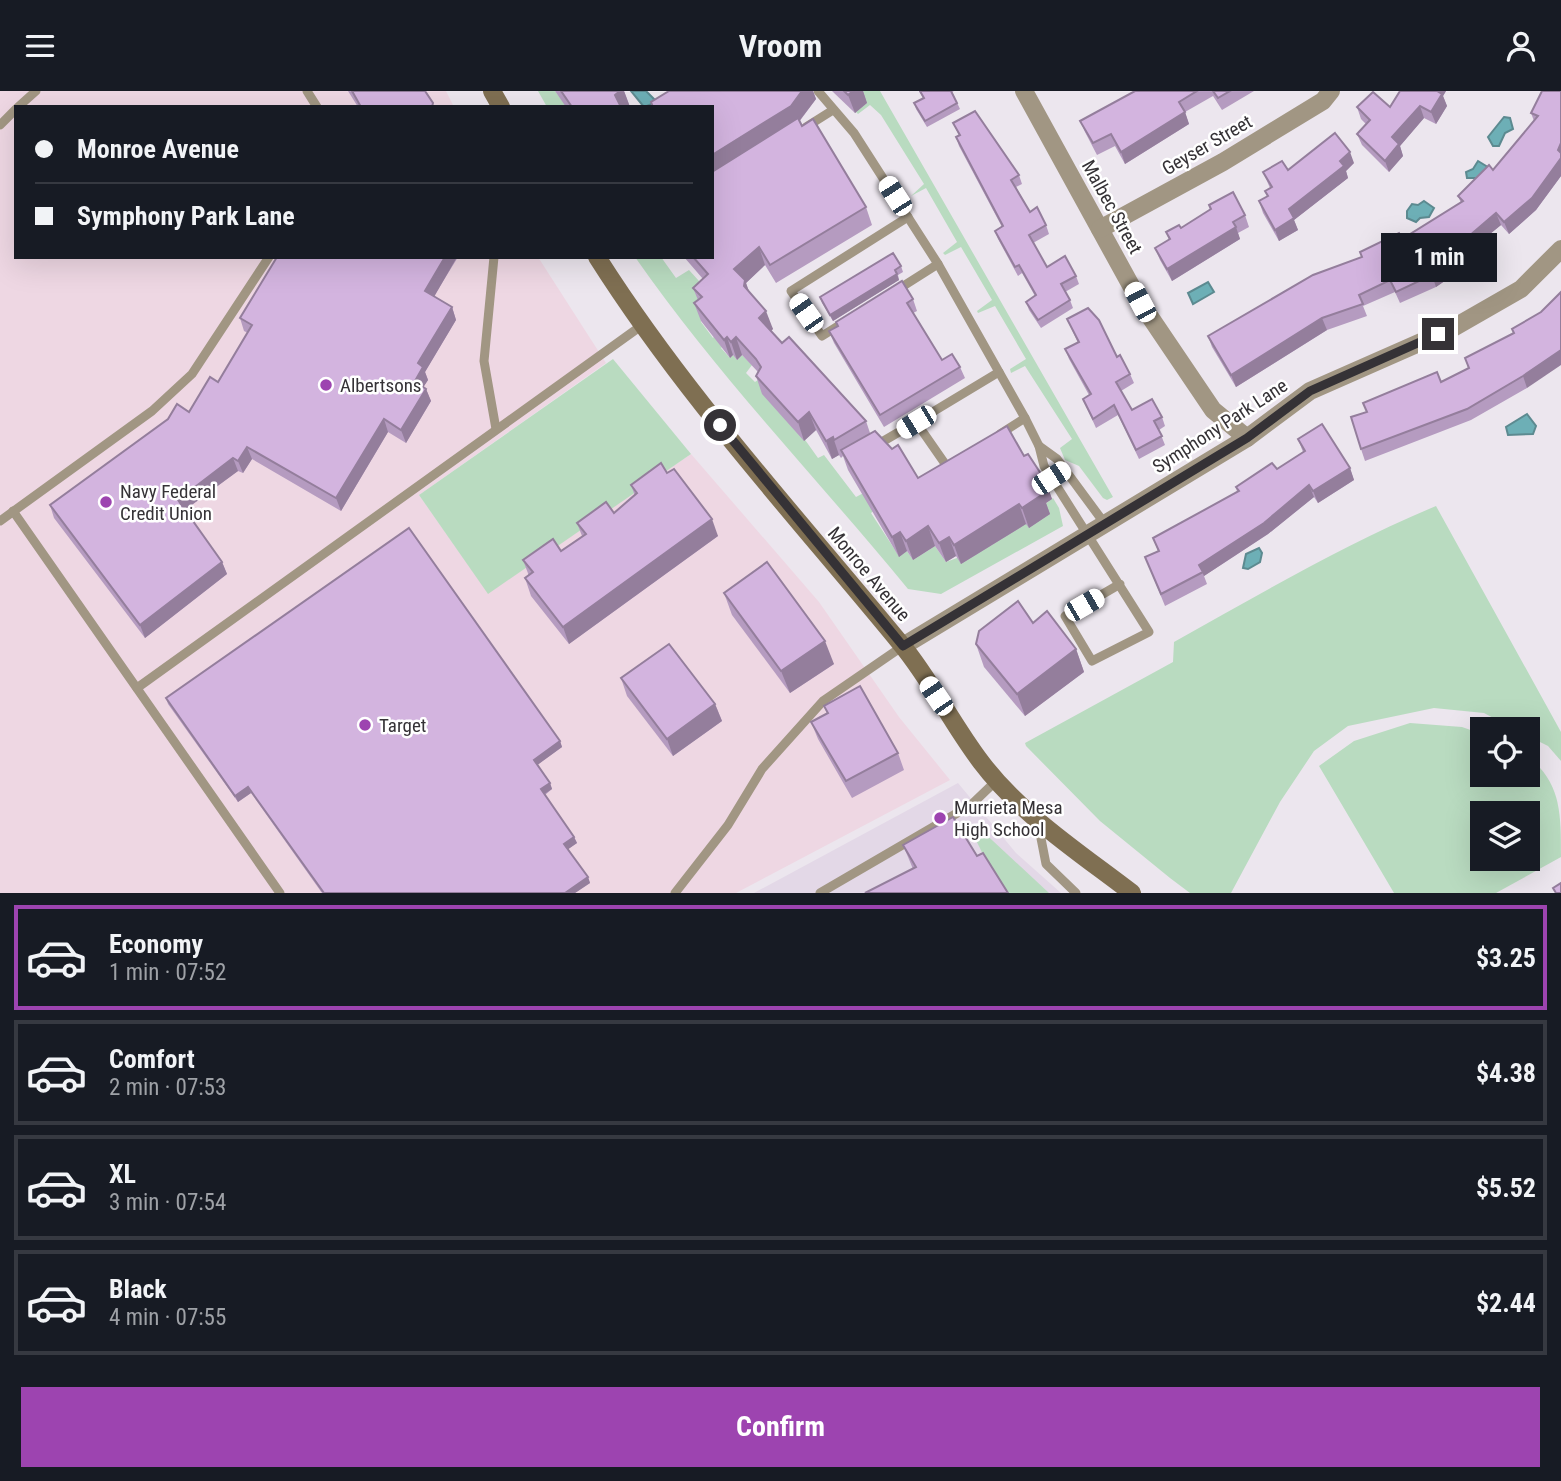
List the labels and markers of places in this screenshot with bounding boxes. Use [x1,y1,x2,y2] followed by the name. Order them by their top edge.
[340,374,422,397] place label: Albertsons
[318,377,334,393] marker: Albertsons
[120,480,216,525] place label: Navy Federal Credit Union
[98,494,114,510] marker: Navy Federal Credit Union
[379,714,426,737] place label: Target
[357,717,373,733] marker: Target
[954,796,1063,841] place label: Murrieta Mesa High School
[932,810,948,826] marker: Murrieta Mesa High School

